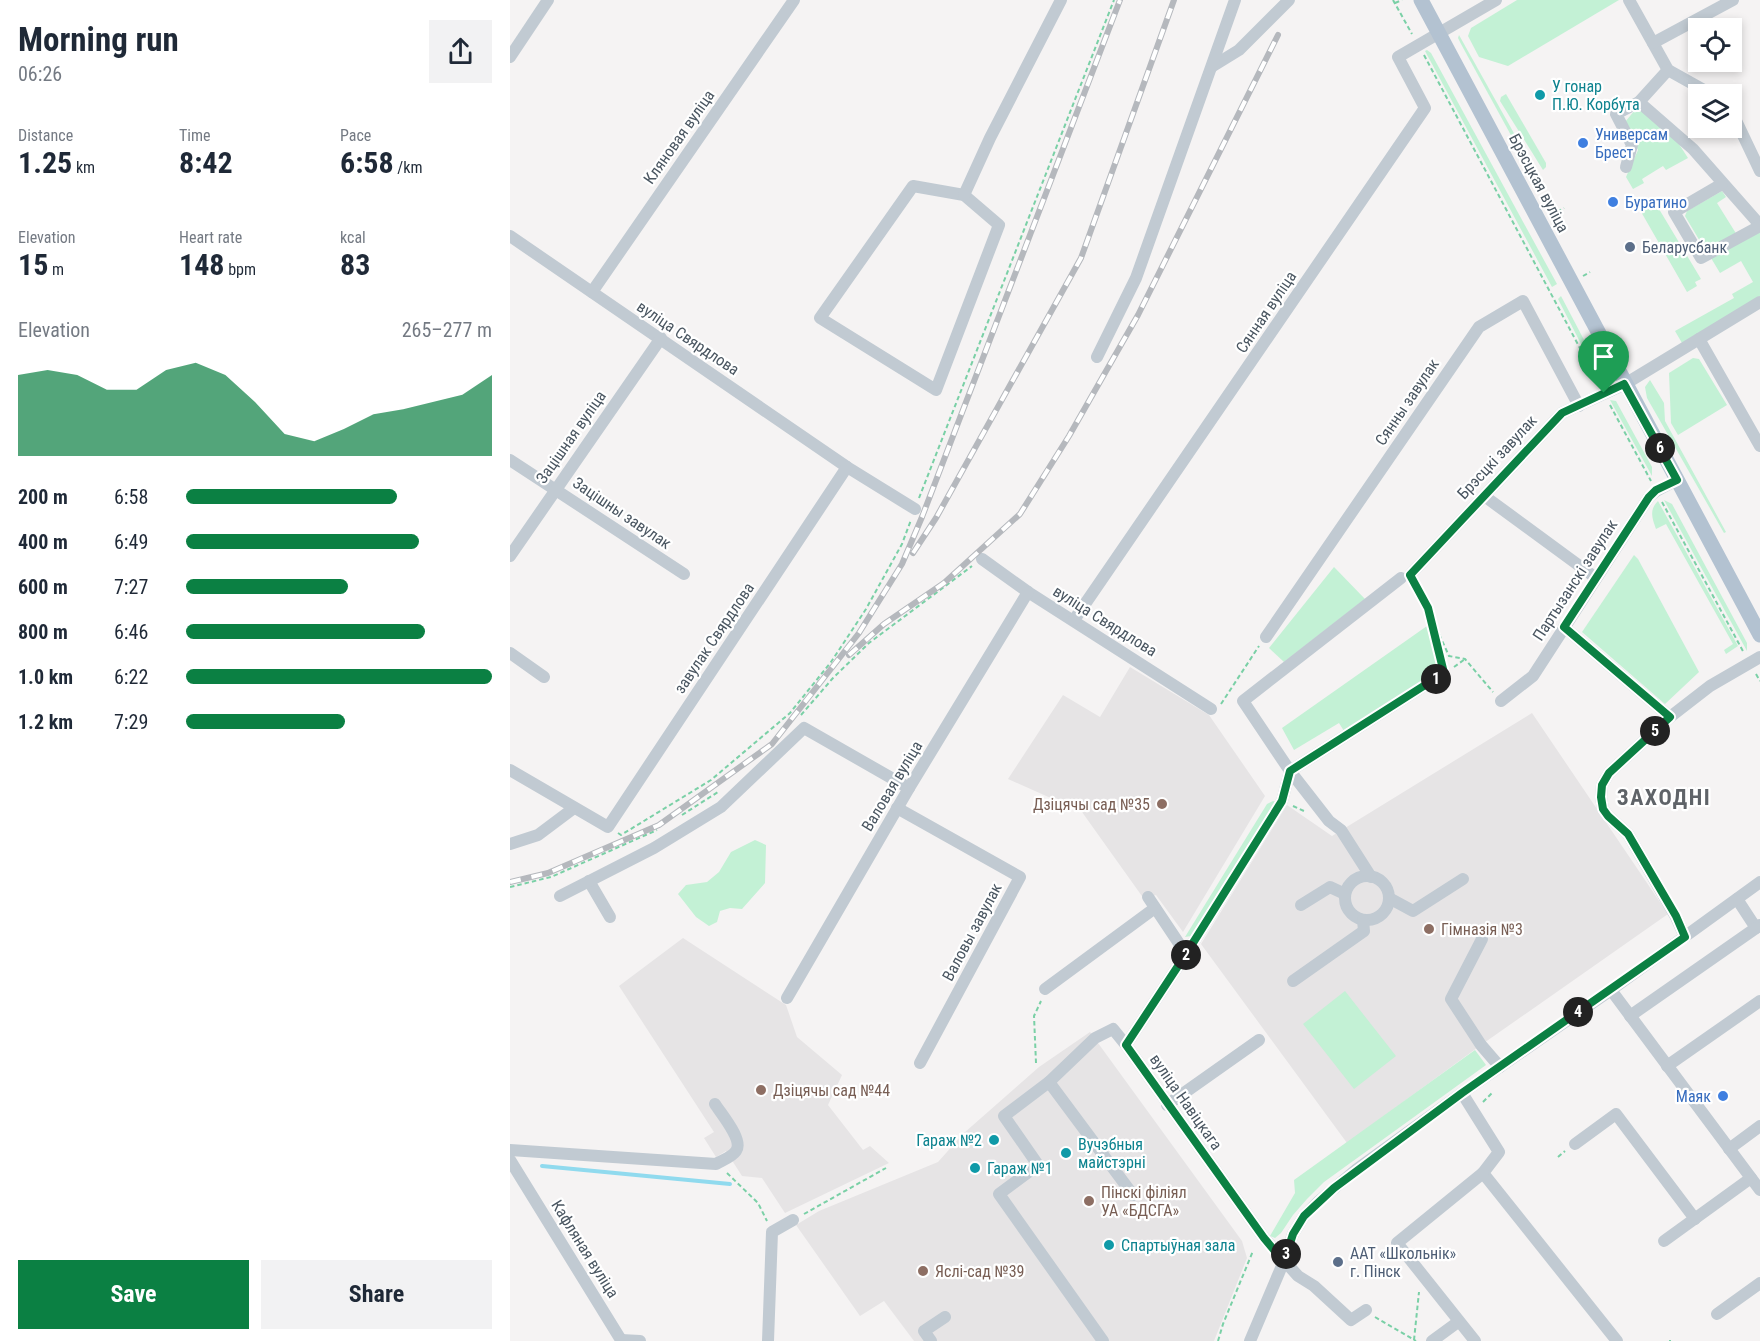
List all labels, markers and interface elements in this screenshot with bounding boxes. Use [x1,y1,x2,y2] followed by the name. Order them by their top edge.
[1688,18,1742,138] map controls
[1688,18,1742,72] button: locate
[18,20,179,59] text: Morning run
[429,20,492,83] button: share
[18,62,62,86] text: 06:26
[1552,77,1640,114] place label: У гонар П.Ю. Корбута
[1688,84,1742,138] button: layers
[640,86,718,188] street label: Кляновая вуліца
[1533,88,1547,102] marker: У гонар П.Ю. Корбута
[1595,125,1668,162] place label: Универсам Брест
[18,126,73,145] text: Distance
[179,126,211,145] text: Time
[340,126,371,145] text: Pace
[1505,130,1573,236] street label: Брэсцкая вуліца
[1576,136,1590,150] marker: Универсам Брест
[18,145,72,180] text: 1.25
[179,145,233,180] text: 8:42
[340,145,394,180] text: 6:58
[72,158,95,177] text: km
[394,158,423,177] text: /km
[1625,193,1687,212] place label: Буратино
[1606,195,1620,209] marker: Буратино
[18,228,76,247] text: Elevation
[179,228,242,247] text: Heart rate
[340,228,366,247] text: kcal
[1642,238,1727,257] place label: Беларусбанк
[1623,240,1637,254] marker: Беларусбанк
[18,247,48,282] text: 15
[179,247,224,282] text: 148
[340,247,370,282] text: 83
[48,260,64,279] text: m
[224,260,256,279] text: bpm
[1232,268,1300,356] street label: Сянная вуліца
[633,297,743,379] street label: вуліца Свярдлова
[18,318,90,342] text: Elevation
[402,318,492,342] text: 265–277 m
[1578,331,1629,393] pin
[1587,340,1620,373] icon: arrive
[1371,355,1443,449] street label: Сянны завулак
[532,387,610,487] street label: Зацішная вуліца
[1453,411,1541,503] street label: Брэсцкі завулак
[1645,433,1675,463] pin: 6
[1656,438,1664,457] text: 6
[569,473,675,553] street label: Зацішны завулак
[18,485,68,509] text: 200 m
[114,485,148,509] text: 6:58
[1529,516,1621,644] street label: Партызанскі завулак
[18,530,68,554] text: 400 m
[114,530,148,554] text: 6:49
[18,575,68,599] text: 600 m
[114,575,148,599] text: 7:27
[670,579,758,697] street label: завулак Свярдлова
[1050,581,1160,661] street label: вуліца Свярдлова
[18,620,68,644] text: 800 m
[114,620,148,644] text: 6:46
[1421,664,1451,694] pin: 1
[18,665,73,689] text: 1.0 km
[114,665,148,689] text: 6:22
[1432,669,1440,688] text: 1
[18,710,73,734] text: 1.2 km
[114,710,148,734] text: 7:29
[1640,716,1670,746] pin: 5
[1651,721,1659,740] text: 5
[858,737,926,835] street label: Валовая вуліца
[1617,785,1711,810] district label: ЗАХОДНІ
[1033,795,1150,814] place label: Дзіцячы сад №35
[1155,797,1169,811] marker: Дзіцячы сад №35
[938,880,1006,984] street label: Валовы завулак
[1441,920,1523,939] place label: Гімназія №3
[1422,922,1436,936] marker: Гімназія №3
[1171,940,1201,970] pin: 2
[1182,945,1190,964] text: 2
[1563,997,1593,1027] pin: 4
[1574,1002,1582,1021] text: 4
[1146,1050,1226,1154] street label: вуліца Навіцкага
[773,1081,890,1100] place label: Дзіцячы сад №44
[754,1083,768,1097] marker: Дзіцячы сад №44
[1676,1087,1711,1106] place label: Маяк
[1716,1089,1730,1103] marker: Маяк
[916,1131,982,1150] place label: Гараж №2
[987,1133,1001,1147] marker: Гараж №2
[1078,1135,1146,1172] place label: Вучэбныя майстэрні
[1059,1146,1073,1160] marker: Вучэбныя майстэрні
[987,1159,1053,1178] place label: Гараж №1
[968,1161,982,1175] marker: Гараж №1
[1101,1183,1187,1220] place label: Пінскі філіял УА «БДСГА»
[1082,1194,1096,1208] marker: Пінскі філіял УА «БДСГА»
[547,1197,623,1301] street label: Кафляная вуліца
[1121,1236,1235,1255] place label: Спартыўная зала
[1102,1238,1116,1252] marker: Спартыўная зала
[1271,1239,1301,1269] pin: 3
[1282,1244,1290,1263] text: 3
[1350,1244,1457,1281] place label: ААТ «Школьнік» г. Пінск
[1331,1255,1345,1269] marker: ААТ «Школьнік» г. Пінск
[18,1260,249,1329] button: Save
[261,1260,492,1329] button: Share
[935,1262,1024,1281] place label: Яслі-сад №39
[916,1264,930,1278] marker: Яслі-сад №39

